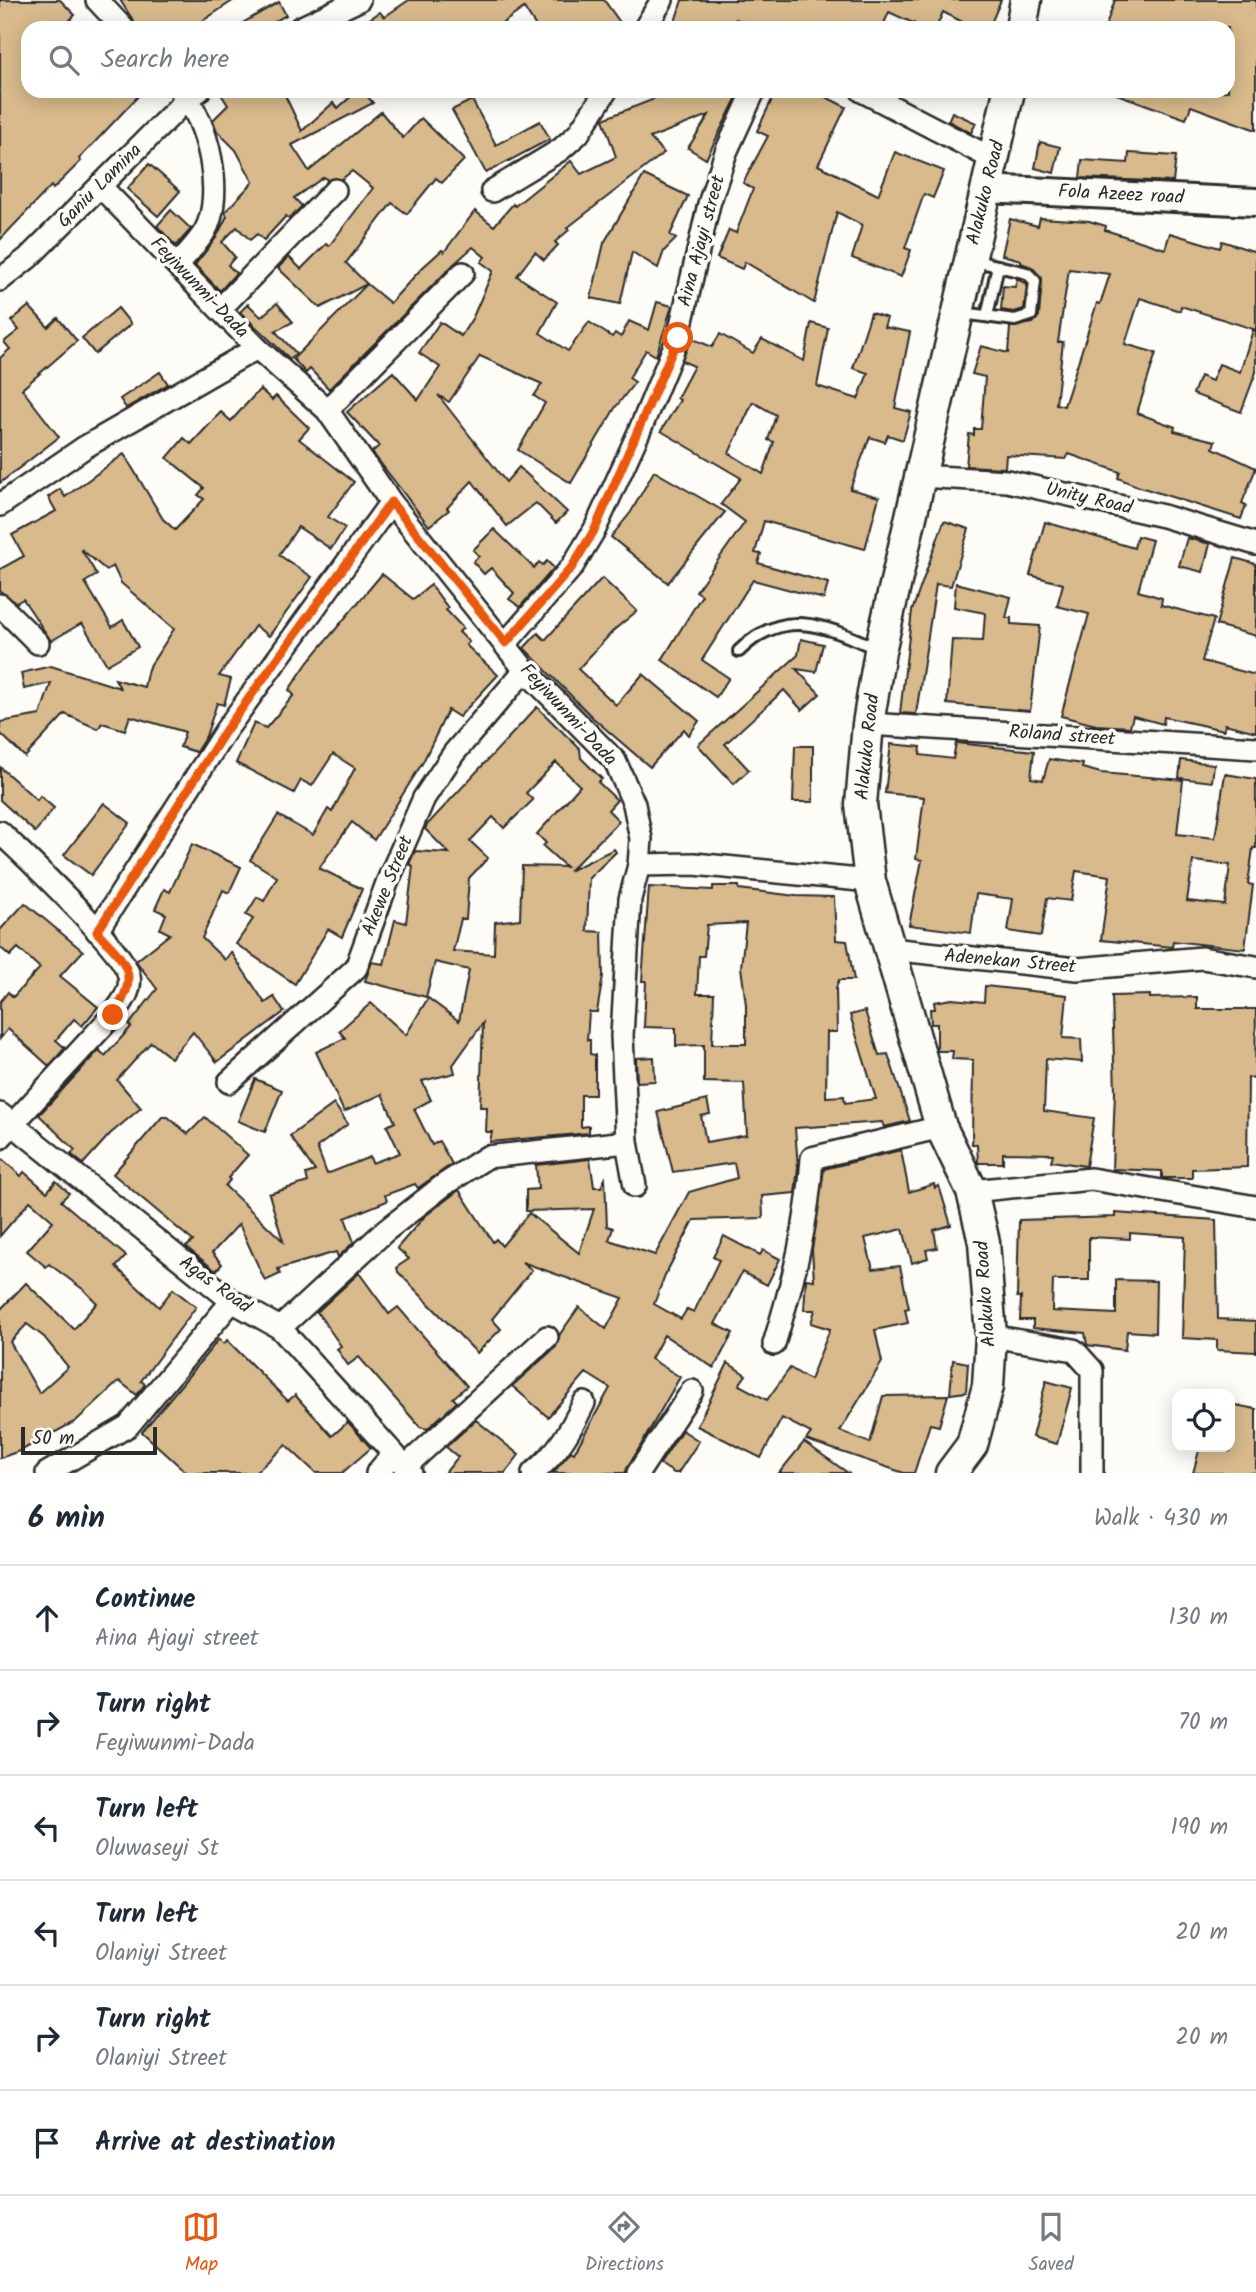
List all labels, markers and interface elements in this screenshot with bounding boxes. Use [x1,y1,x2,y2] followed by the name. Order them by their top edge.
[21,21,1235,98] search box
[101,39,229,81] text: Search here
[45,41,83,79] icon: search
[51,137,149,235] street label: Ganiu Lamina
[959,137,1014,248] street label: Alakuko Road
[670,171,734,310] street label: Aina Ajayi street
[1057,177,1185,213] street label: Fola Azeez road
[142,230,256,346] street label: Feyiwunmi-Dada
[662,322,693,353] route start
[1043,474,1136,524] street label: Unity Road
[512,657,624,773] street label: Feyiwunmi-Dada
[848,692,889,801] street label: Alakuko Road
[1008,717,1117,755] street label: Roland street
[354,831,422,941] street label: Akewe Street
[943,941,1078,983] street label: Adenekan Street
[97,999,128,1030] route end
[967,1239,1005,1348] street label: Alakuko Road
[172,1248,258,1322] street label: Agas Road
[1172,1389,1235,1452] map controls
[1172,1389,1235,1452] button: locate
[21,1424,158,1456] scale bar
[32,1424,74,1454] text: 50 m
[28,1495,105,1543] text: 6 min
[1094,1501,1228,1537] text: Walk · 430 m
[95,1579,196,1621] text: Continue
[28,1599,66,1637] icon: ahead
[1169,1600,1228,1636] text: 130 m
[95,1621,259,1657] text: Aina Ajayi street
[95,1684,211,1726] text: Turn right
[28,1704,66,1742] icon: right
[1178,1705,1228,1741] text: 70 m
[95,1726,255,1762] text: Feyiwunmi-Dada
[95,1789,198,1831] text: Turn left
[28,1809,66,1847] icon: left
[1171,1810,1228,1846] text: 190 m
[95,1831,219,1867] text: Oluwaseyi St
[95,1894,198,1936] text: Turn left
[28,1914,66,1952] icon: left
[1176,1915,1228,1951] text: 20 m
[95,1936,227,1972] text: Olaniyi Street
[95,1999,211,2041] text: Turn right
[28,2019,66,2057] icon: right
[1176,2020,1228,2056] text: 20 m
[95,2041,227,2077] text: Olaniyi Street
[95,2122,335,2164] text: Arrive at destination
[28,2124,66,2162] icon: arrive
[182,2208,220,2280] tab: Map
[585,2208,664,2280] tab: Directions
[1029,2208,1074,2280] tab: Saved

